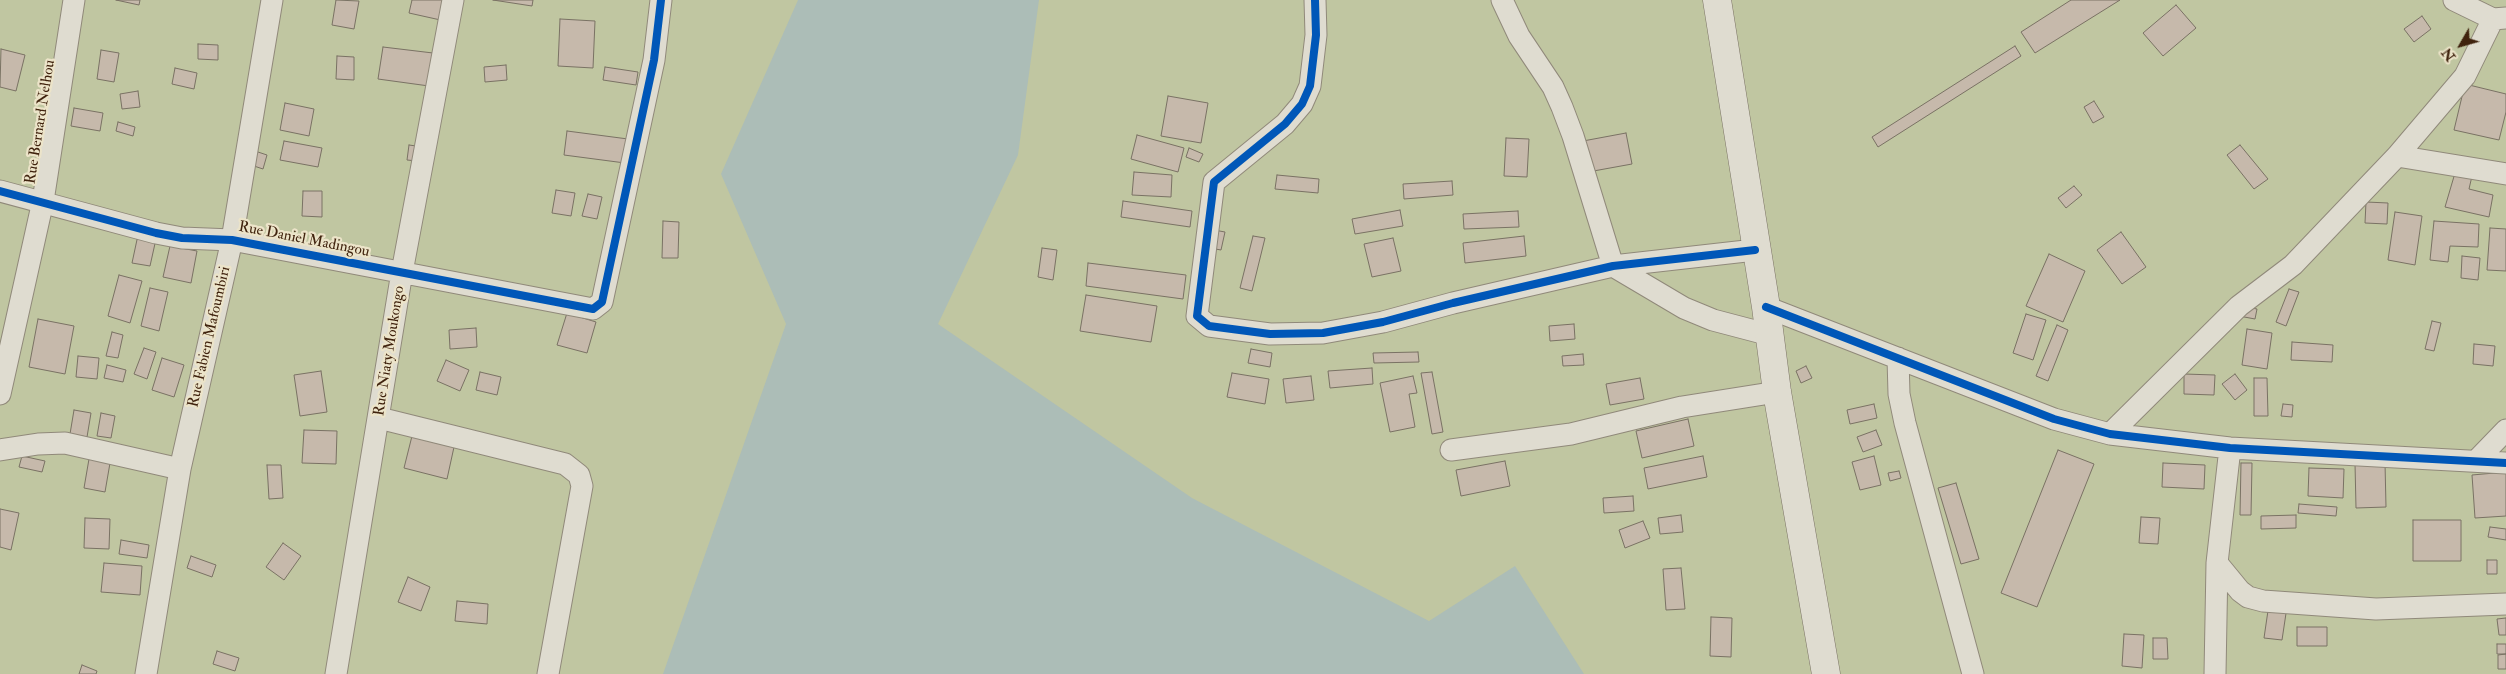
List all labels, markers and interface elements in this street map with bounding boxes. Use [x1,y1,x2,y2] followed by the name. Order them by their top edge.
[2436,20,2486,70] north arrow
[2438,44,2459,65] text: N
[22,59,60,185] street label: Rue Bernard Nelhou
[237,218,371,262] street label: Rue Daniel Madingou
[185,265,235,409] street label: Rue Fabien Mafoumbiri
[371,285,409,417] street label: Rue Niaty Moukongo

